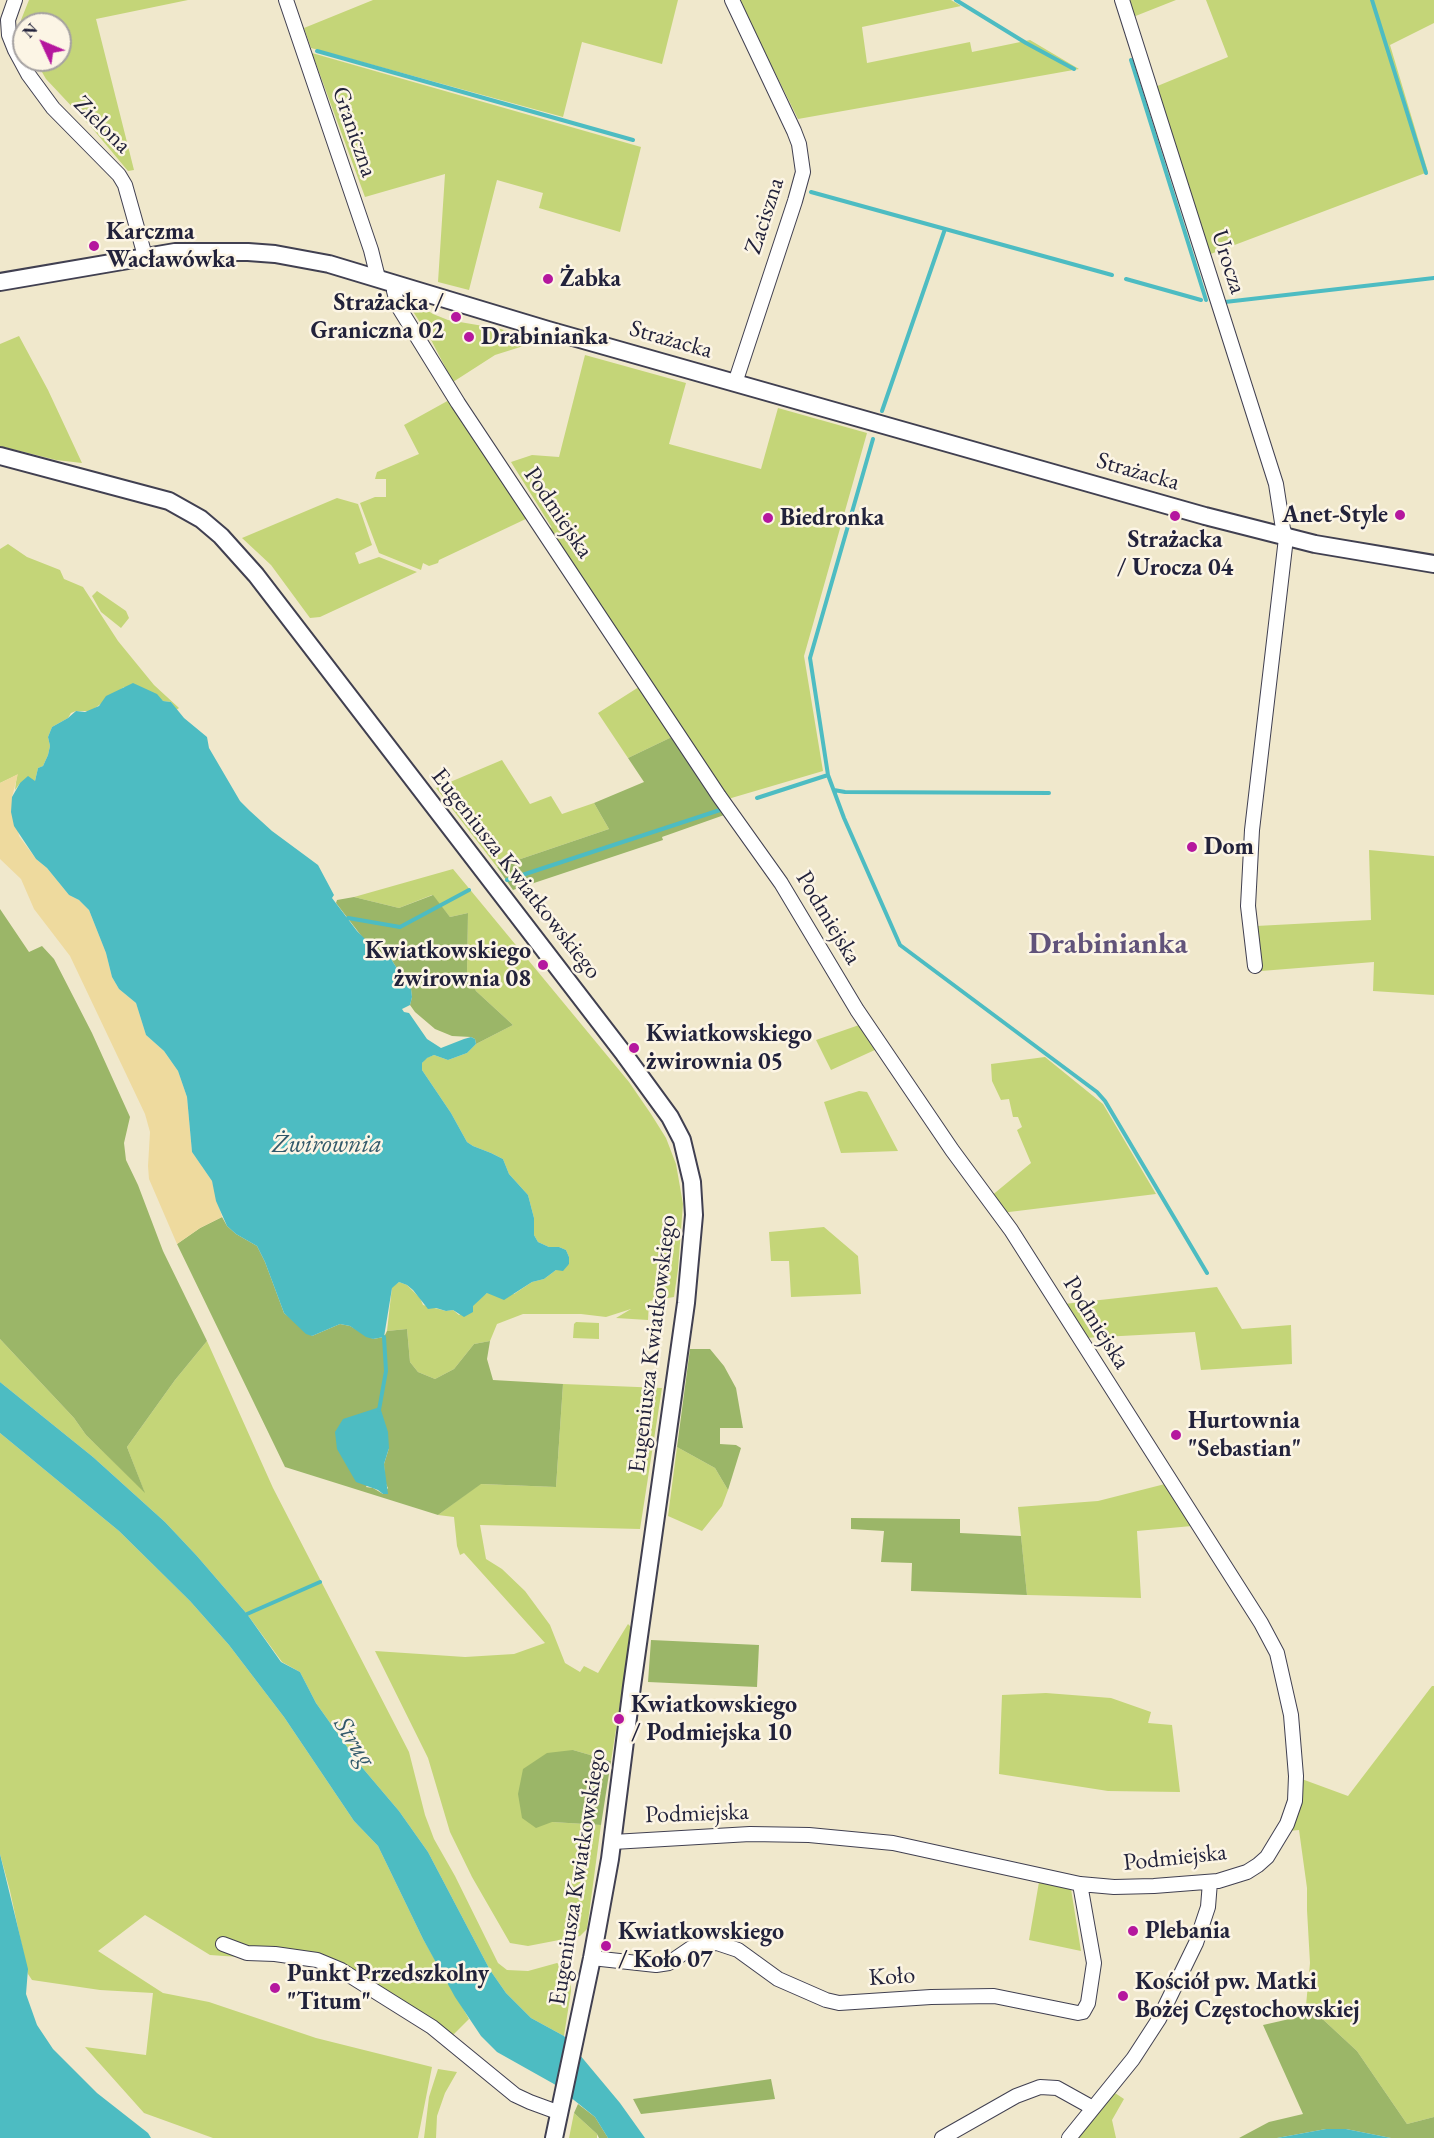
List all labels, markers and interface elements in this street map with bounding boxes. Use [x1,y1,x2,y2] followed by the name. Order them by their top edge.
[12,12,72,72] north arrow
[18,19,42,42] text: N
[325,83,383,181] street label: Graniczna
[67,90,137,160] street label: Zielona
[739,174,791,258] street label: Zaciszna
[106,218,236,274] place label: Karczma Wacławówka
[1204,226,1252,298] street label: Urocza
[87,239,101,253] marker: Karczma Wacławówka
[560,265,621,293] place label: Żabka
[541,272,555,286] marker: Żabka
[311,289,444,345] place label: Strażacka / Graniczna 02
[449,310,463,324] marker: Strażacka / Graniczna 02
[626,314,716,366] street label: Strażacka
[481,323,608,351] place label: Drabinianka
[462,330,476,344] marker: Drabinianka
[1093,446,1183,498] street label: Strażacka
[517,462,599,564] street label: Podmiejska
[1282,501,1388,529] place label: Anet-Style
[780,504,884,532] place label: Biedronka
[1393,508,1407,522] marker: Anet-Style
[1168,509,1182,523] marker: Strażacka / Urocza 04
[761,511,775,525] marker: Biedronka
[1117,526,1233,582] place label: Strażacka / Urocza 04
[425,763,607,985] street label: Eugeniusza Kwiatkowskiego
[1204,833,1254,861] place label: Dom
[1185,840,1199,854] marker: Dom
[789,866,867,970] street label: Podmiejska
[1028,927,1188,963] district label: Drabinianka
[365,937,531,993] place label: Kwiatkowskiego żwirownia 08
[536,958,550,972] marker: Kwiatkowskiego żwirownia 08
[646,1020,812,1076] place label: Kwiatkowskiego żwirownia 05
[627,1041,641,1055] marker: Kwiatkowskiego żwirownia 05
[272,1129,382,1161] water label: Żwirownia
[623,1213,683,1475] street label: Eugeniusza Kwiatkowskiego
[1056,1271,1136,1375] street label: Podmiejska
[1188,1407,1301,1463] place label: Hurtownia "Sebastian"
[1169,1428,1183,1442] marker: Hurtownia "Sebastian"
[631,1691,797,1747] place label: Kwiatkowskiego / Podmiejska 10
[326,1711,382,1773] water label: Strug
[612,1712,626,1726] marker: Kwiatkowskiego / Podmiejska 10
[543,1746,613,2008] street label: Eugeniusza Kwiatkowskiego
[645,1798,749,1830] street label: Podmiejska
[1122,1838,1228,1878] street label: Podmiejska
[1145,1917,1230,1945] place label: Plebania
[618,1918,784,1974] place label: Kwiatkowskiego / Koło 07
[1126,1924,1140,1938] marker: Plebania
[599,1939,613,1953] marker: Kwiatkowskiego / Koło 07
[287,1960,489,2016] place label: Punkt Przedszkolny "Titum"
[868,1961,916,1993] street label: Koło
[1135,1968,1360,2024] place label: Kościół pw. Matki Bożej Częstochowskiej
[268,1981,282,1995] marker: Punkt Przedszkolny "Titum"
[1116,1989,1130,2003] marker: Kościół pw. Matki Bożej Częstochowskiej

